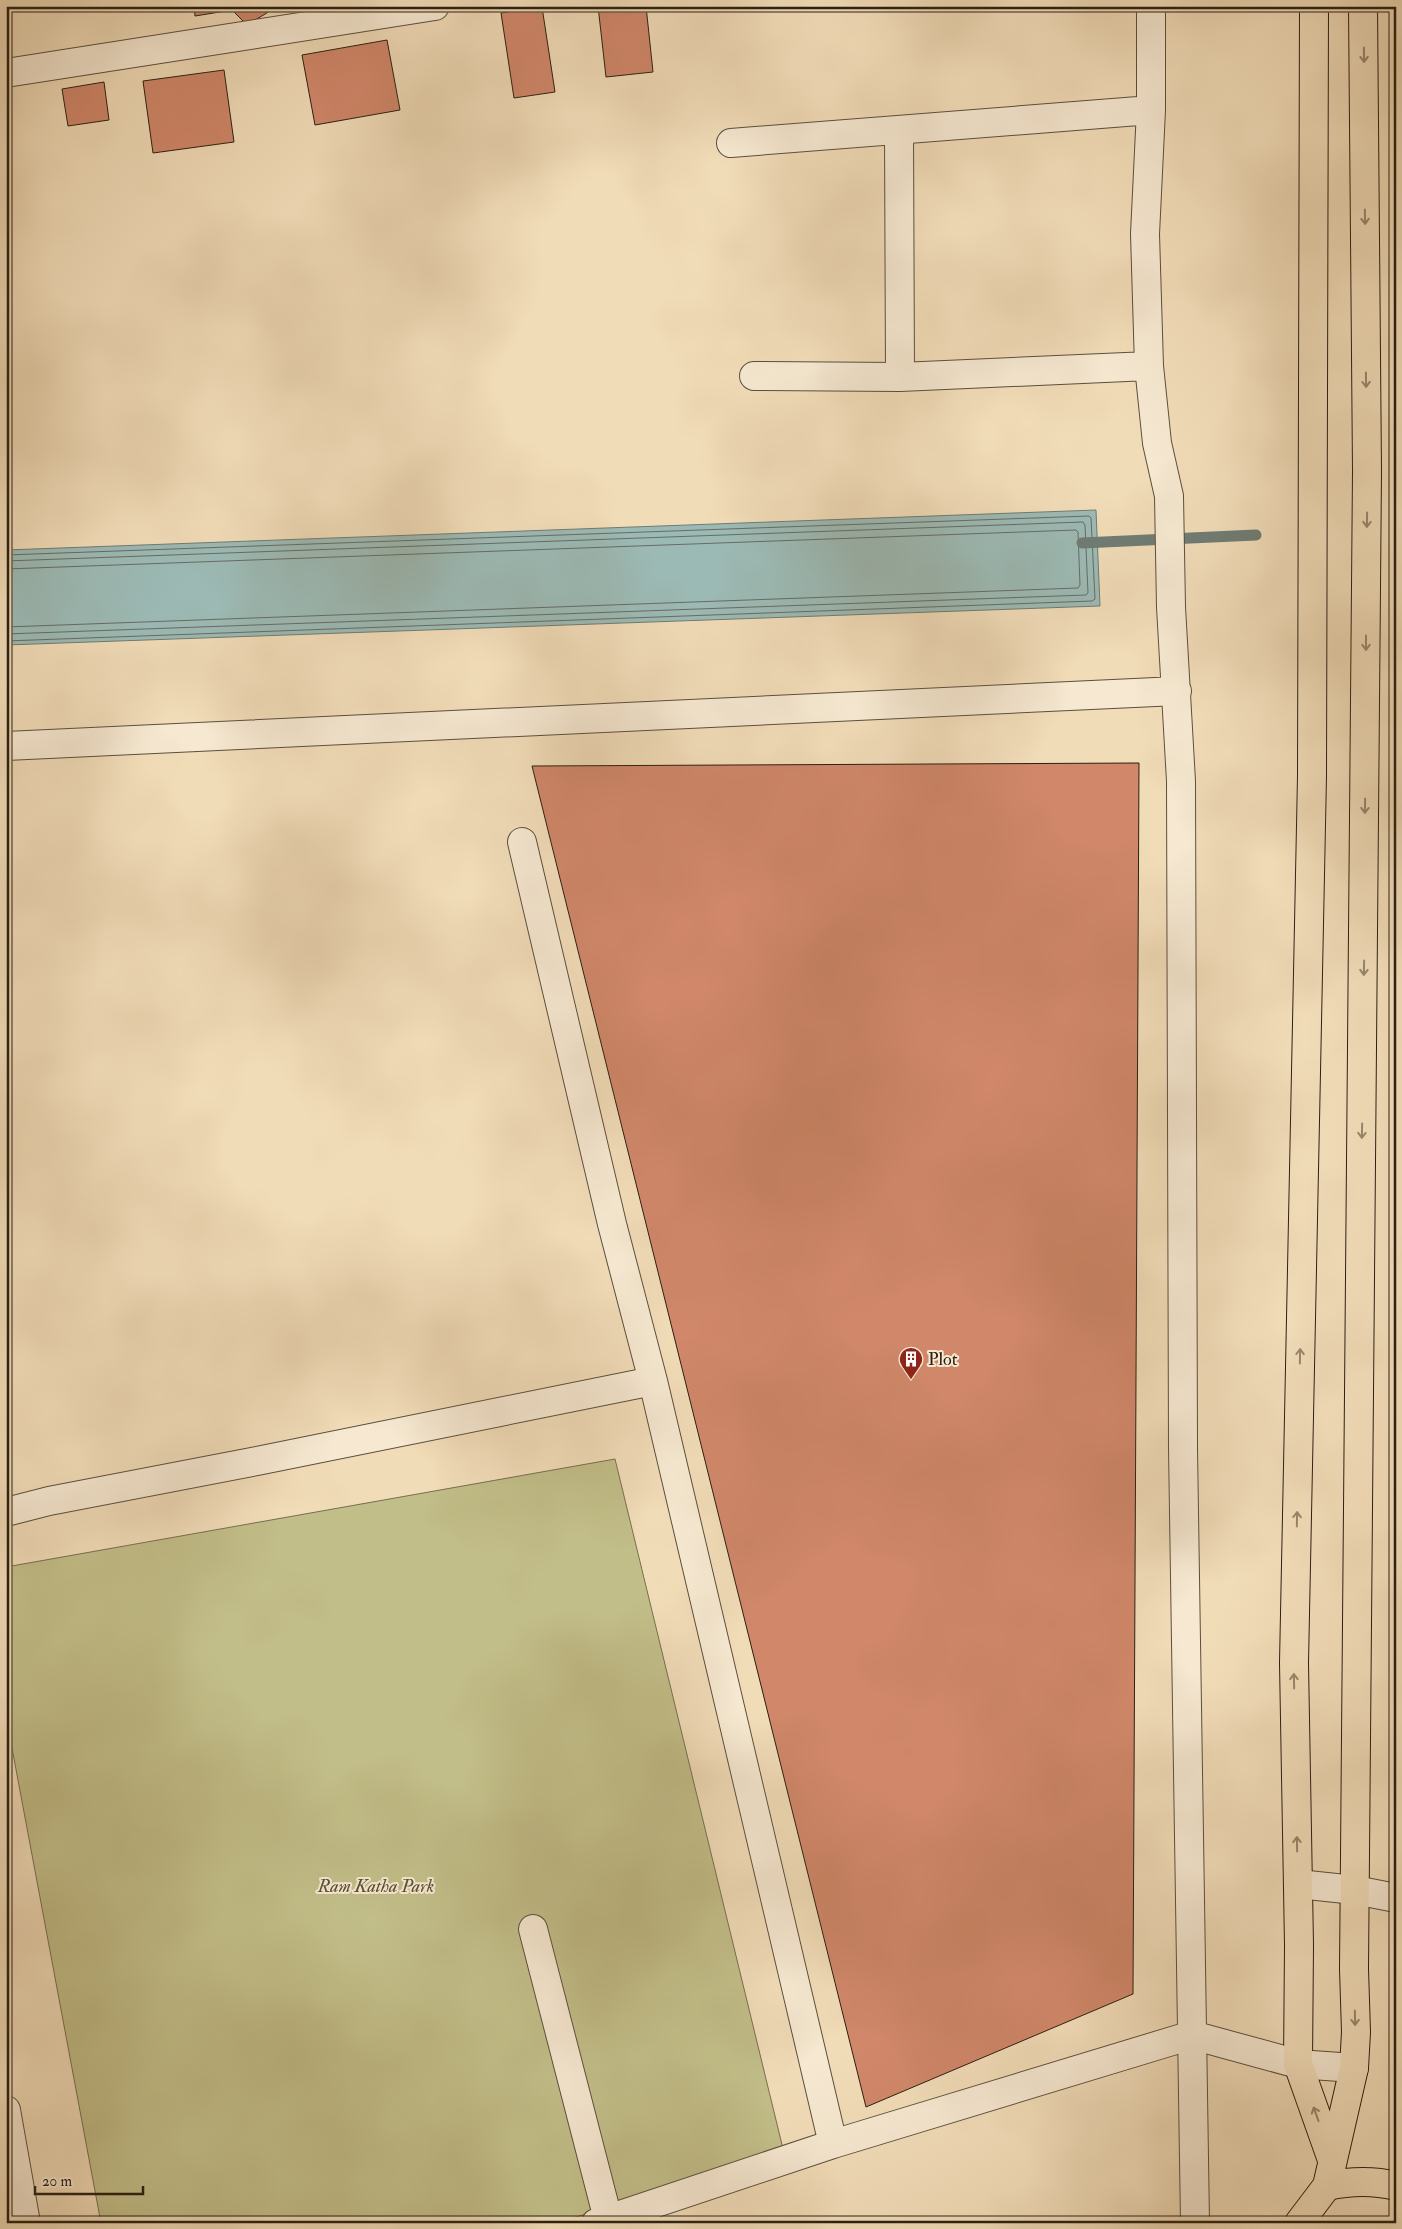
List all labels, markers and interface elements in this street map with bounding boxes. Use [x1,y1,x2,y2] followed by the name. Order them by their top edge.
[1359,47,1368,63] one-way arrow
[1360,209,1370,225] one-way arrow
[1362,372,1371,388] one-way arrow
[1362,512,1371,528] one-way arrow
[1361,635,1371,651] one-way arrow
[1360,798,1370,814] one-way arrow
[1359,960,1368,976] one-way arrow
[1357,1122,1367,1139] one-way arrow
[898,1346,924,1380] building icon: Plot
[928,1348,958,1371] place label: Plot
[1295,1349,1305,1365] one-way arrow
[1292,1511,1301,1527] one-way arrow
[1289,1674,1299,1690] one-way arrow
[1292,1836,1302,1852] one-way arrow
[317,1875,434,1898] park label: Ram Katha Park
[1350,2010,1360,2026] one-way arrow
[1311,2106,1320,2122] one-way arrow
[35,2164,142,2196] scale bar
[42,2172,72,2191] text: 20 m

